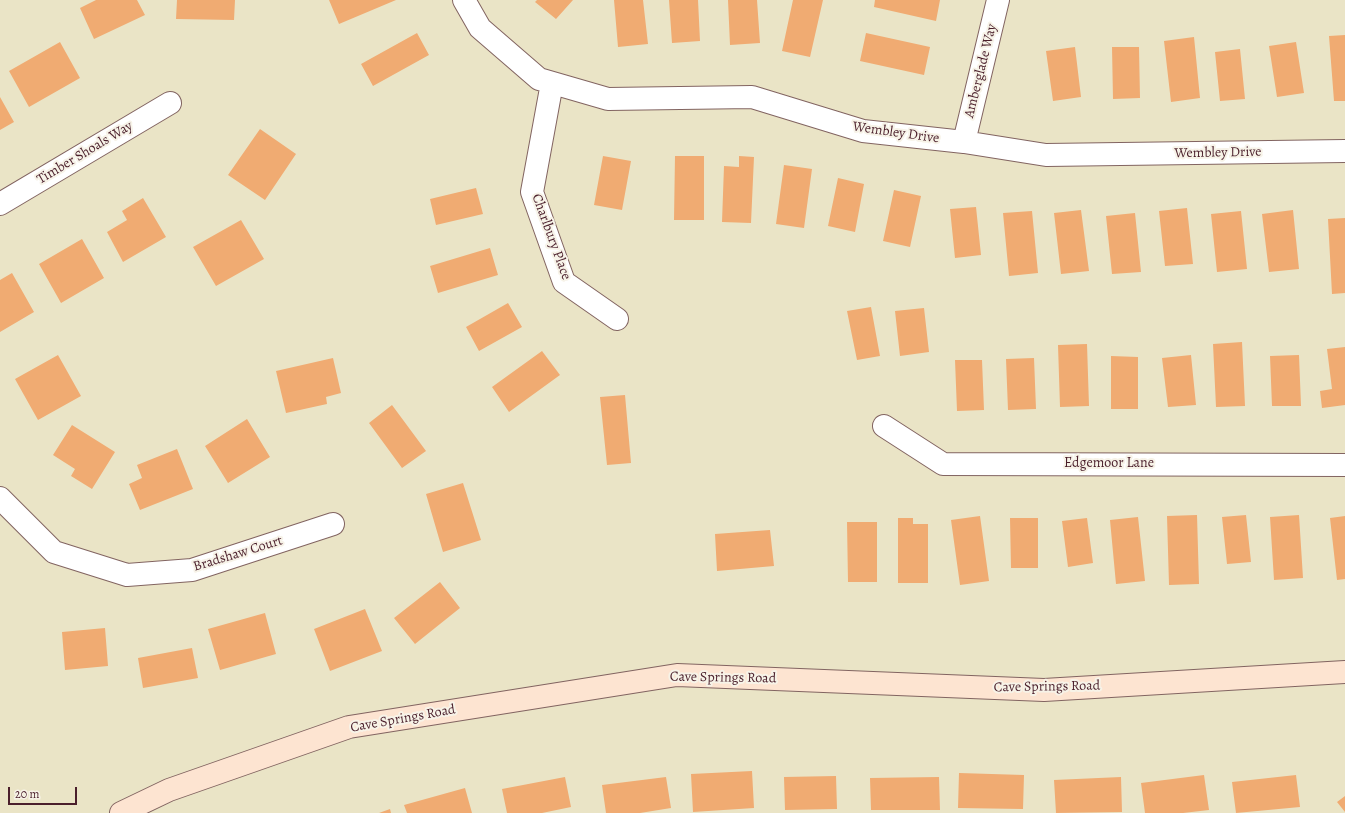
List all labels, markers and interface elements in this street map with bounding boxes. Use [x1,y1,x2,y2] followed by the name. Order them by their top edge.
[961,22,1001,120] street label: Amberglade Way
[34,118,136,188] street label: Timber Shoals Way
[852,119,940,147] street label: Wembley Drive
[1174,144,1262,162] street label: Wembley Drive
[528,192,574,282] street label: Charlbury Place
[1064,456,1154,472] street label: Edgemoor Lane
[191,532,285,576] street label: Bradshaw Court
[670,669,776,687] street label: Cave Springs Road
[994,678,1100,696] street label: Cave Springs Road
[349,701,457,737] street label: Cave Springs Road
[10,779,79,805] scale bar
[15,786,39,802] text: 20 m

